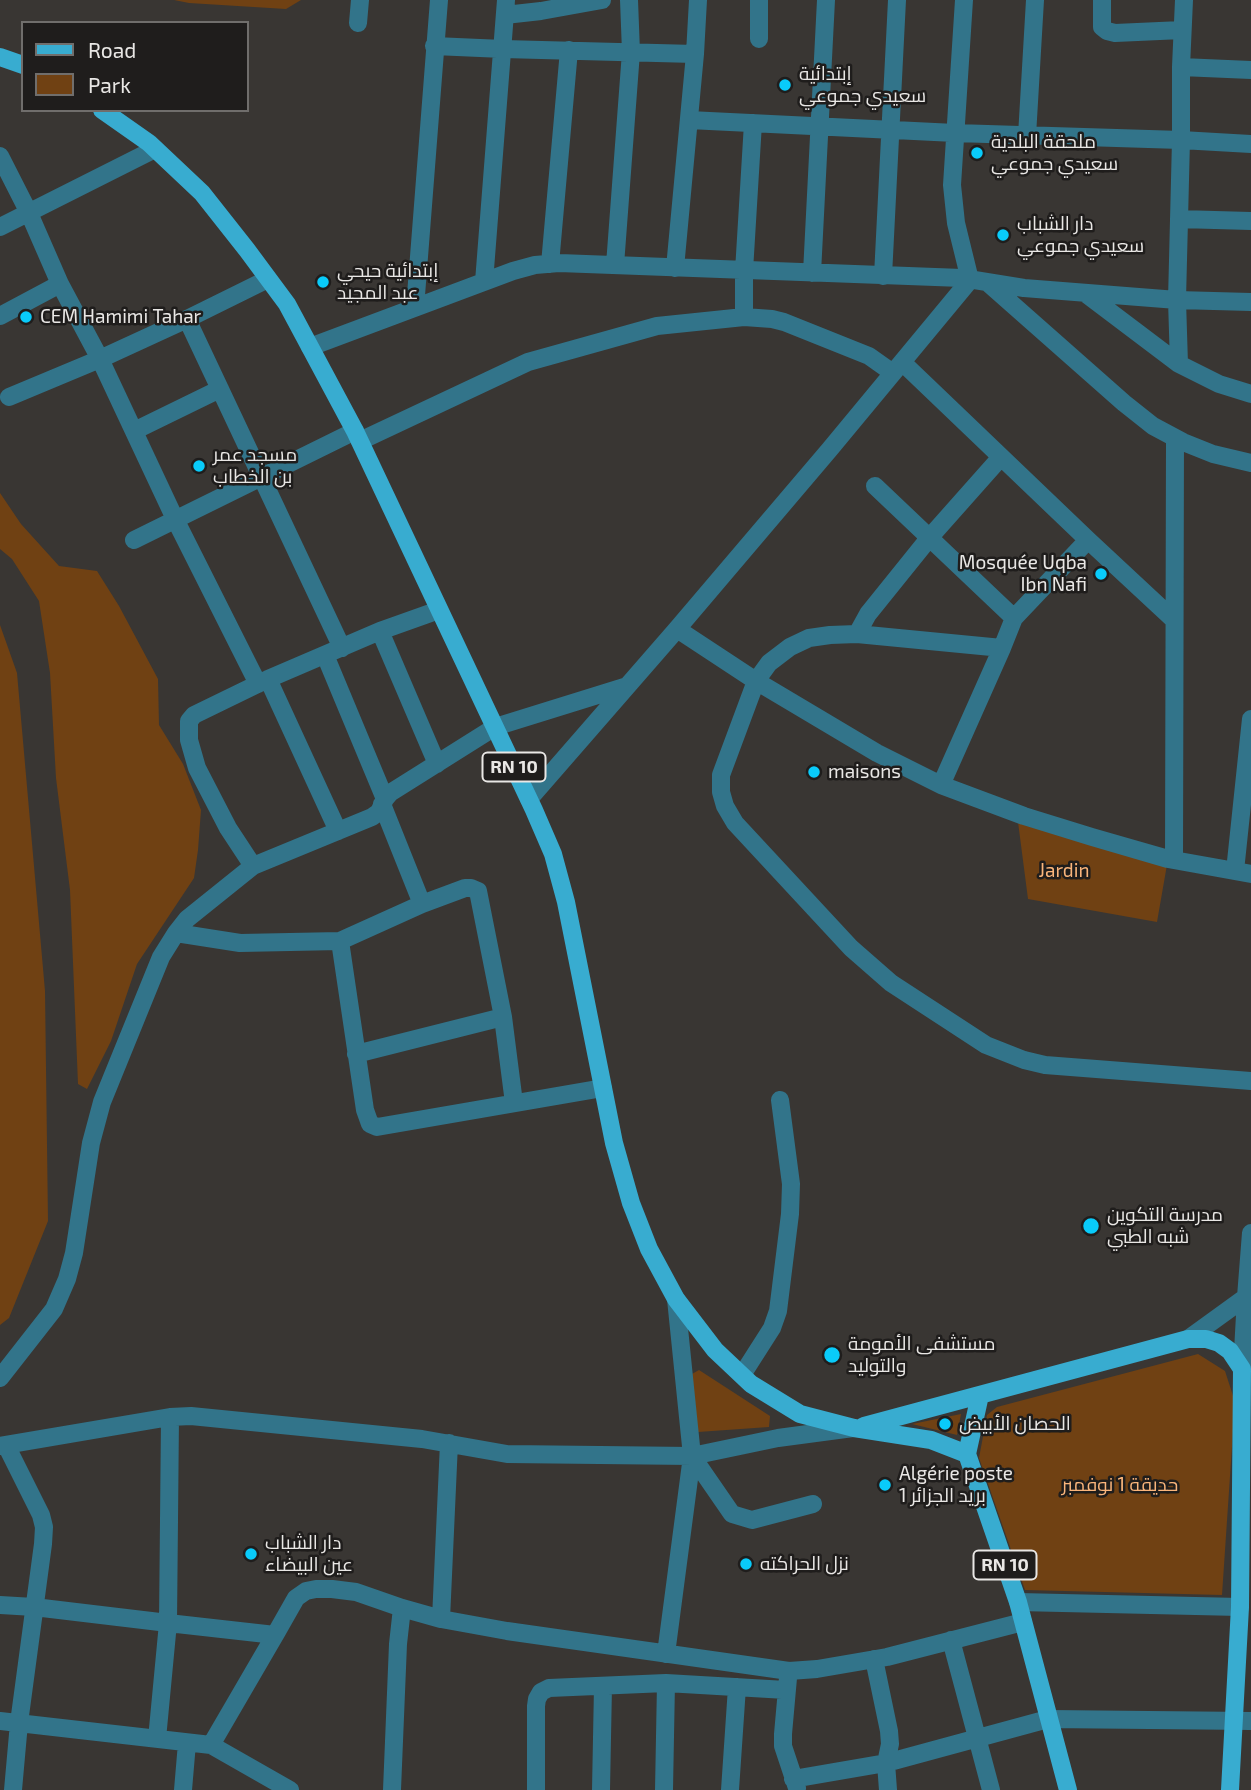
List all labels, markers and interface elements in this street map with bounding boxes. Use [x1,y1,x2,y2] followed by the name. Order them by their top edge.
[21,21,248,112] legend
[88,37,136,62] text: Road
[799,63,926,107] place label: إبتدائية سعيدي جموعي
[88,72,131,97] text: Park
[777,77,793,93] marker: إبتدائية سعيدي جموعي
[991,131,1118,175] place label: ملحقة البلدية سعيدي جموعي
[969,145,985,161] marker: ملحقة البلدية سعيدي جموعي
[1017,213,1144,257] place label: دار الشباب سعيدي جموعي
[995,227,1011,243] marker: دار الشباب سعيدي جموعي
[337,260,438,304] place label: إبتدائية حيحي عبد المجيد
[315,274,331,290] marker: إبتدائية حيحي عبد المجيد
[40,306,201,328] place label: CEM Hamimi Tahar
[18,309,34,325] marker: CEM Hamimi Tahar
[213,444,297,488] place label: مسجد عمر بن الخطاب
[191,458,207,474] marker: مسجد عمر بن الخطاب
[959,552,1087,596] place label: Mosquée Uqba Ibn Nafi
[1093,566,1109,582] marker: Mosquée Uqba Ibn Nafi
[482,752,546,782] road number: RN 10
[828,761,901,783] place label: maisons
[806,764,822,780] marker: maisons
[1039,860,1089,882] park label: Jardin
[1107,1204,1223,1248] place label: مدرسة التكوين شبه الطبي
[1081,1216,1101,1236] marker: مدرسة التكوين شبه الطبي
[848,1333,995,1377] place label: مستشفى الأمومة والتوليد
[822,1345,842,1365] marker: مستشفى الأمومة والتوليد
[959,1413,1071,1435] place label: الحصان الأبيض
[937,1416,953,1432] marker: الحصان الأبيض
[899,1463,1013,1507] place label: Algérie poste 1 بريد الجزائر
[1062,1474,1178,1496] park label: حديقة 1 نوفمبر
[877,1477,893,1493] marker: Algérie poste 1 بريد الجزائر
[265,1532,353,1576] place label: دار الشباب عين البيضاء
[243,1546,259,1562] marker: دار الشباب عين البيضاء
[974,1550,1036,1580] road number: RN 10
[760,1553,849,1575] place label: نزل الحراكته
[738,1556,754,1572] marker: نزل الحراكته

